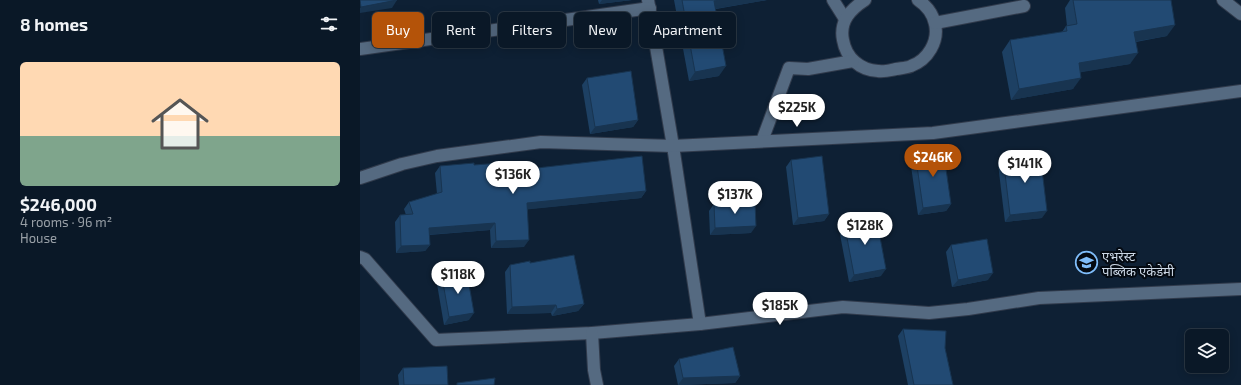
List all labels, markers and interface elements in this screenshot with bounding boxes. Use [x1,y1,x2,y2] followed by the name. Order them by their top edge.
[372,12,424,48] chip: Buy
[432,12,490,48] chip: Rent
[498,12,566,48] chip: Filters
[574,12,631,48] chip: New
[639,12,736,48] chip: Apartment
[318,13,340,35] icon: filters
[20,14,88,34] text: 8 homes
[144,88,216,160] icon: home
[769,94,825,128] pin: $225K
[778,99,816,115] text: $225K
[905,144,961,178] pin: $246K
[913,149,953,165] text: $246K
[997,150,1053,184] pin: $141K
[1007,155,1043,171] text: $141K
[485,161,541,195] pin: $136K
[495,166,531,182] text: $136K
[707,181,763,215] pin: $137K
[717,186,753,202] text: $137K
[20,194,97,214] text: $246,000
[837,212,893,246] pin: $128K
[20,214,112,230] text: 4 rooms · 96 m²
[846,217,884,233] text: $128K
[20,230,57,246] text: House
[1102,248,1175,279] place label: एभरेस्ट पब्लिक एकेडेमी
[1073,250,1099,276] school or university icon: एभरेस्ट पब्लिक एकेडेमी
[430,261,486,295] pin: $118K
[440,266,476,282] text: $118K
[752,292,808,326] pin: $185K
[762,297,798,313] text: $185K
[1185,329,1229,373] map controls
[1185,329,1229,373] button: layers

